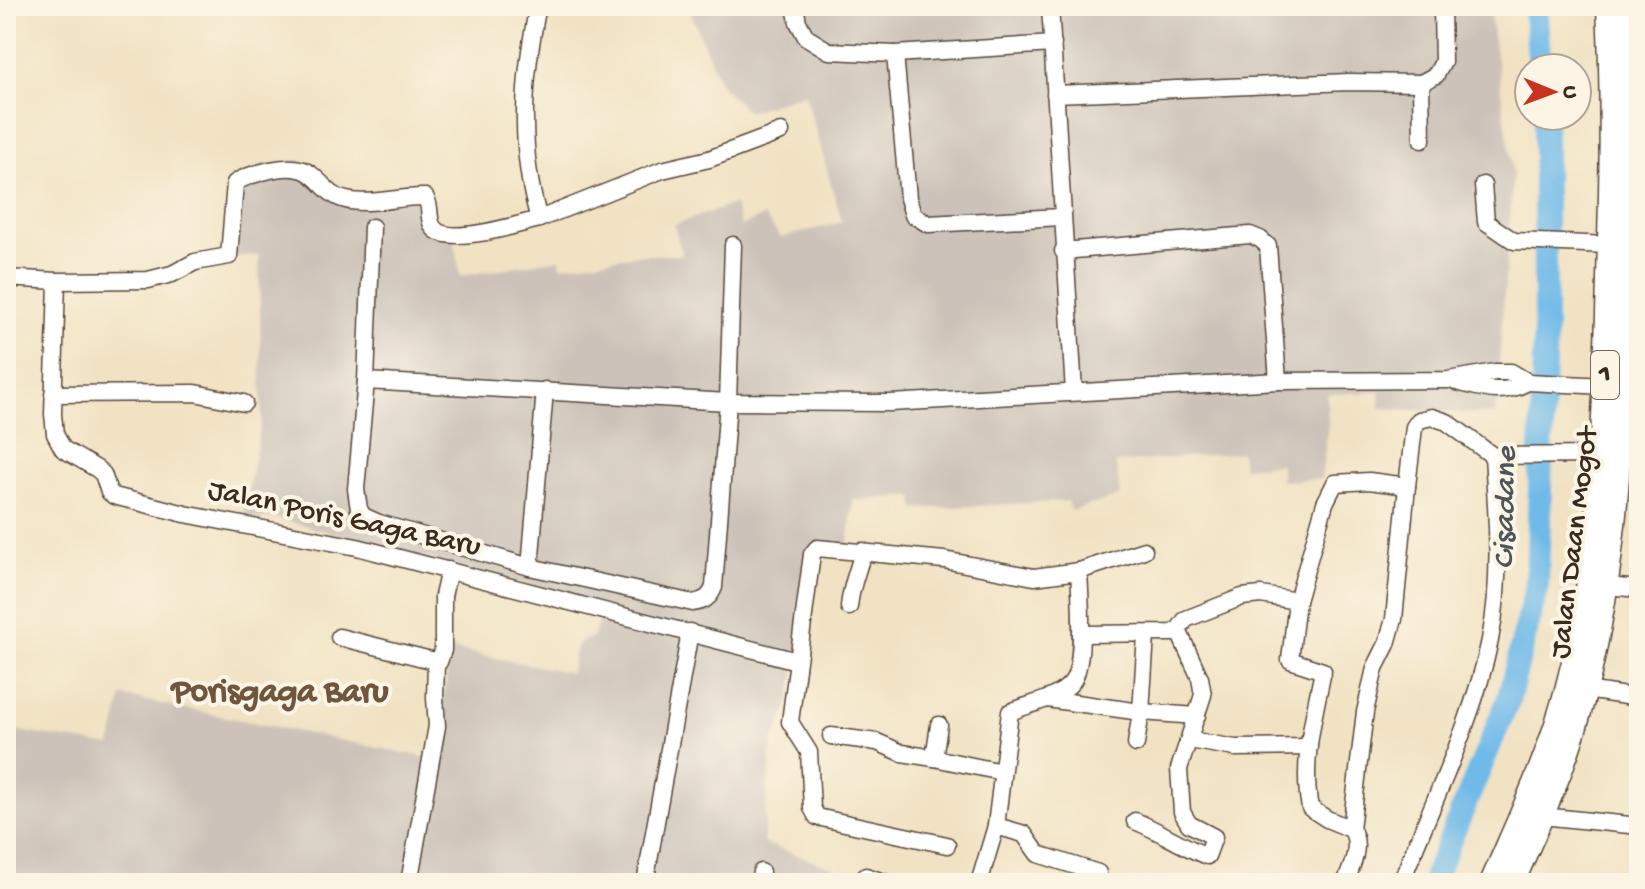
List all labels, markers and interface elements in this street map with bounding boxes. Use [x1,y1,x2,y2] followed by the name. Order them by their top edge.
[1513,52,1593,132] north arrow
[1556,86,1582,99] text: U
[1591,351,1619,399] road number: 1
[1544,423,1608,661] street label: Jalan Daan Mogot
[1487,445,1527,569] water label: Cisadane
[205,474,483,566] street label: Jalan Poris Gaga Baru
[169,674,389,714] district label: Porisgaga Baru

